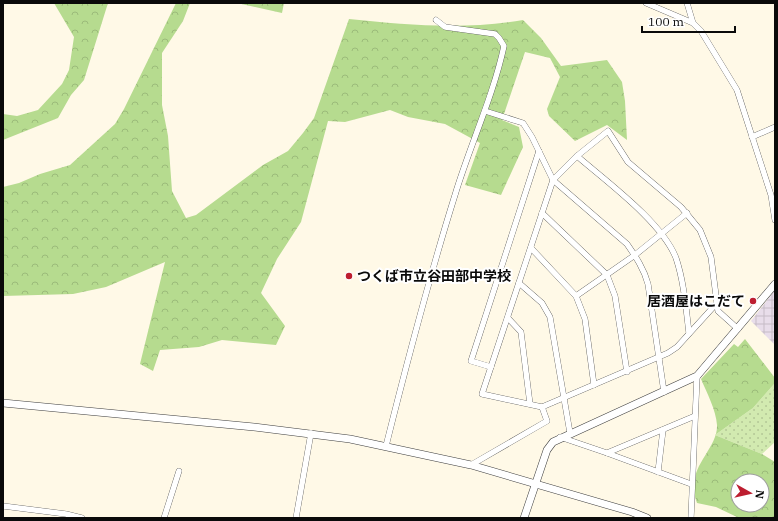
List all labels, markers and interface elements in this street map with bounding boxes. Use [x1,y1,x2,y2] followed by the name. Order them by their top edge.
[642,8,735,34] scale bar
[648,14,684,29] text: 100 m
[357,267,511,285] place label: つくば市立谷田部中学校
[344,271,354,281] marker: つくば市立谷田部中学校
[647,292,745,310] place label: 居酒屋はこだて
[748,296,758,306] marker: 居酒屋はこだて
[730,473,770,513] north arrow
[752,489,767,500] text: N

